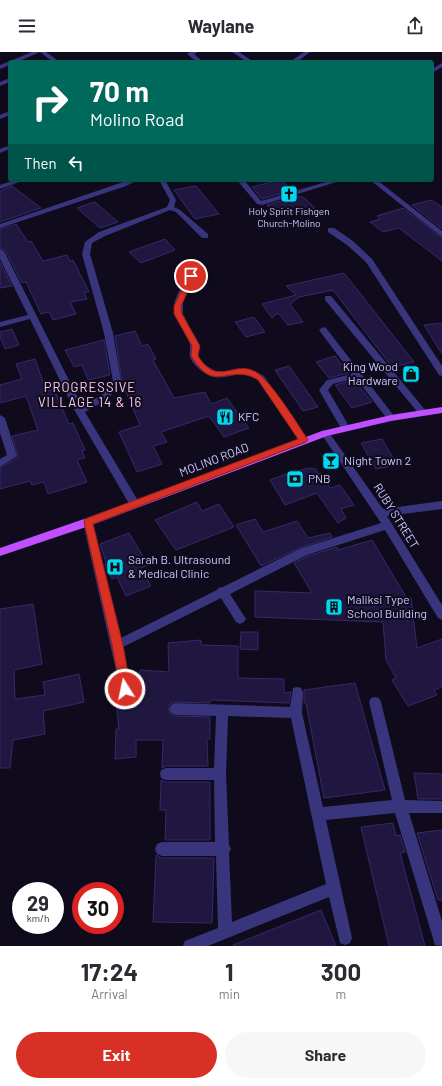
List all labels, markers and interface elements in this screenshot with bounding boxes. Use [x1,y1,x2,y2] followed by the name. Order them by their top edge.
[16,15,38,37] icon: menu
[188,15,254,37] text: Waylane
[404,15,426,37] icon: share
[90,74,149,108] text: 70 m
[24,76,76,128] icon: right
[90,108,184,130] text: Molino Road
[65,152,87,174] icon: left
[24,154,57,172] text: Then
[279,184,299,204] church icon: Holy Spirit Fishgen Church-Molino
[248,205,330,229] place label: Holy Spirit Fishgen Church-Molino
[174,259,208,293] pin
[180,265,202,287] icon: arrive
[343,359,398,387] place label: King Wood Hardware
[401,364,421,384] shop icon: King Wood Hardware
[38,379,142,410] district label: PROGRESSIVE VILLAGE 14 & 16
[215,407,235,427] restaurant icon: KFC
[238,409,259,423] place label: KFC
[177,439,250,479] street label: MOLINO ROAD
[321,451,341,471] bar icon: Night Town 2
[344,453,411,467] place label: Night Town 2
[285,469,305,489] bank icon: PNB
[308,471,331,485] place label: PNB
[371,480,422,551] street label: RUBY STREET
[128,552,231,580] place label: Sarah B. Ultrasound & Medical Clinic
[105,557,125,577] hospital icon: Sarah B. Ultrasound & Medical Clinic
[347,592,427,620] place label: Maliksi Type School Building
[324,597,344,617] building icon: Maliksi Type School Building
[104,668,146,710] position arrow
[72,882,124,934] speed limit sign: 30
[27,891,49,915] text: 29
[27,912,49,924] text: km/h
[81,957,138,986] text: 17:24
[225,957,234,986] text: 1
[321,957,361,986] text: 300
[91,986,128,1002] text: Arrival
[219,986,240,1002] text: min
[336,986,346,1002] text: m
[16,1032,217,1078] button: Exit
[225,1032,426,1078] button: Share

